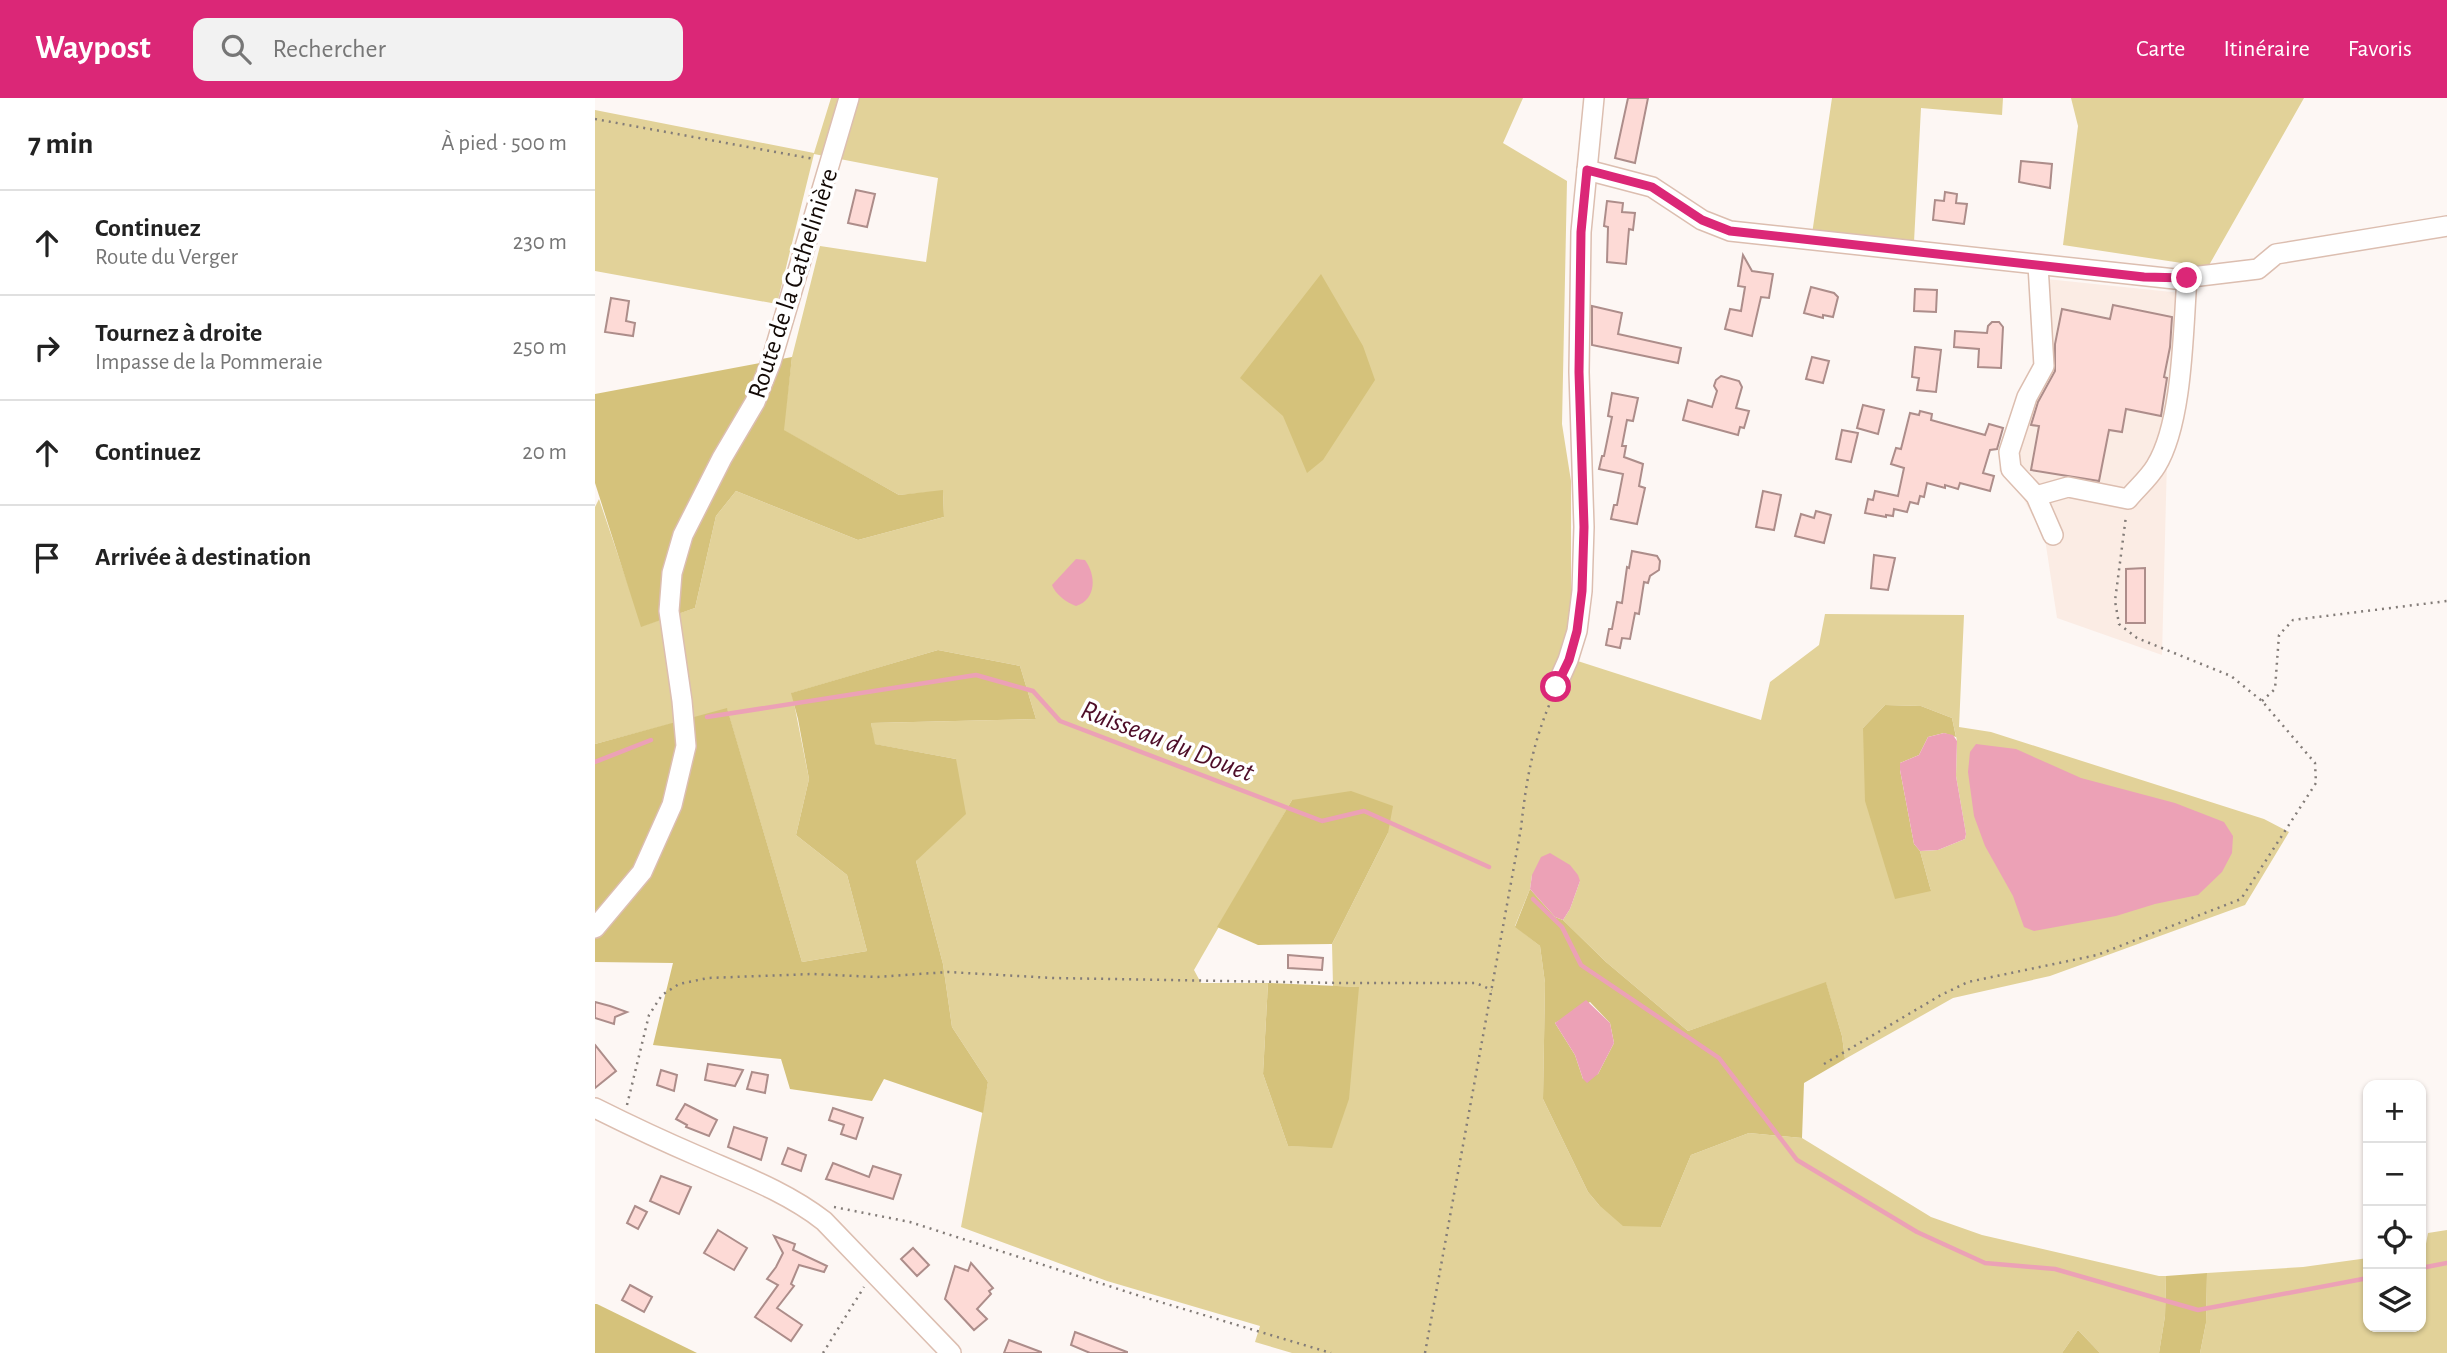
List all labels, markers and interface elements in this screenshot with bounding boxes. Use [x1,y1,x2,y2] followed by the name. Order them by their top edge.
[193,18,683,81] search box
[217,30,255,68] icon: search
[35,32,151,65] text: Waypost
[273,36,386,62] text: Rechercher
[2136,37,2185,61] text: Carte
[2223,37,2310,61] text: Itinéraire
[2348,37,2412,61] text: Favoris
[28,129,93,159] text: 7 min
[441,132,567,155] text: À pied · 500 m
[743,165,842,402] street label: Route de la Cathelinière
[95,215,201,241] text: Continuez
[28,224,66,262] icon: ahead
[513,231,567,254] text: 230 m
[95,246,238,269] text: Route du Verger
[2171,262,2202,293] route end
[95,320,262,346] text: Tournez à droite
[28,329,66,367] icon: right
[513,336,567,359] text: 250 m
[95,351,323,374] text: Impasse de la Pommeraie
[28,434,66,472] icon: ahead
[95,439,201,465] text: Continuez
[522,441,567,464] text: 20 m
[28,539,66,577] icon: arrive
[95,544,311,570] text: Arrivée à destination
[1540,671,1571,702] route start
[1077,696,1258,788] water label: Ruisseau du Douet
[2363,1080,2426,1332] map controls
[2363,1080,2426,1143] button: +
[2363,1143,2426,1206] button: −
[2363,1206,2426,1269] button: locate
[2363,1269,2426,1332] button: layers

